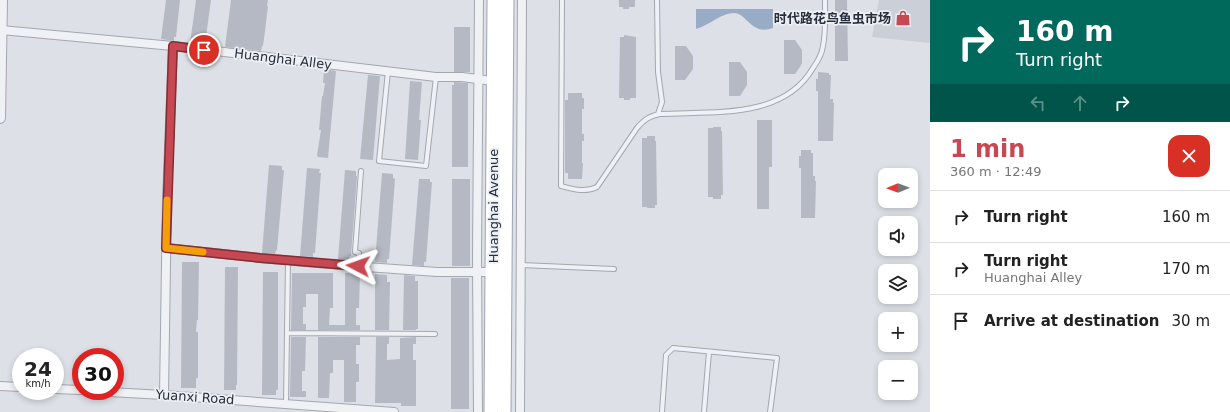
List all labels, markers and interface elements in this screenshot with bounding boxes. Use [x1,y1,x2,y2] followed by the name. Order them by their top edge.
[894,9,912,27] shop icon: 时代路花鸟鱼虫市场
[774,11,891,26] place label: 时代路花鸟鱼虫市场
[1016,15,1113,48] text: 160 m
[950,16,1002,68] icon: right
[187,33,221,67] pin
[193,39,215,61] icon: arrive
[233,46,333,72] street label: Huanghai Alley
[1016,49,1102,70] text: Turn right
[1027,92,1049,114] icon: left
[1069,92,1091,114] icon: ahead
[1111,92,1133,114] icon: right
[950,135,1025,163] text: 1 min
[1168,135,1210,177] button: close
[486,149,501,263] street label: Huanghai Avenue
[950,164,1041,179] text: 360 m · 12:49
[878,168,918,208] north arrow
[878,168,918,400] map controls
[950,206,972,228] icon: right
[984,208,1068,226] text: Turn right
[1162,208,1210,226] text: 160 m
[878,216,918,256] button: sound
[337,245,379,287] position arrow
[984,252,1068,270] text: Turn right
[950,258,972,280] icon: right
[1162,260,1210,278] text: 170 m
[878,264,918,304] button: layers
[984,270,1082,285] text: Huanghai Alley
[950,310,972,332] icon: arrive
[878,312,918,352] button: +
[984,312,1159,330] text: Arrive at destination
[1172,312,1210,330] text: 30 m
[72,348,124,400] speed limit sign: 30
[24,357,52,381] text: 24
[878,360,918,400] button: −
[25,378,51,389] text: km/h
[154,387,235,407] street label: Yuanxi Road

